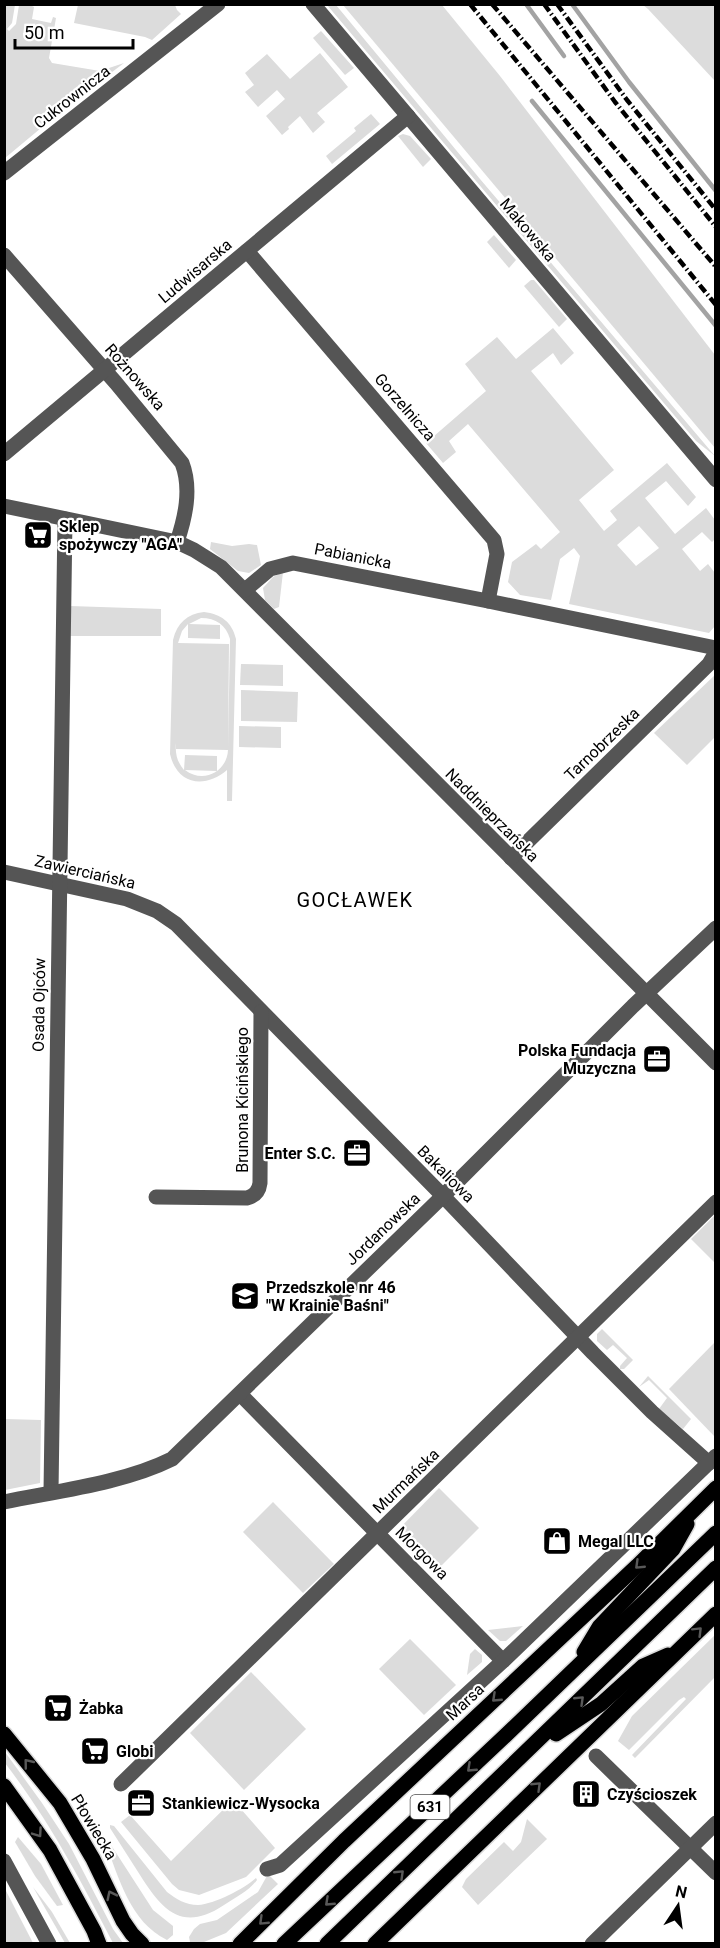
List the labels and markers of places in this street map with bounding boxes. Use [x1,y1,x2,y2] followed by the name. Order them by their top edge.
[59,517,182,554] place label: Sklep spożywczy "AGA"
[22,519,54,551] supermarket icon: Sklep spożywczy "AGA"
[518,1041,636,1078] place label: Polska Fundacja Muzyczna
[641,1043,673,1075] office icon: Polska Fundacja Muzyczna
[341,1137,373,1169] office icon: Enter S.C.
[265,1144,336,1163] place label: Enter S.C.
[266,1278,396,1315] place label: Przedszkole nr 46 "W Krainie Baśni"
[229,1280,261,1312] school or university icon: Przedszkole nr 46 "W Krainie Baśni"
[541,1525,573,1557] shop icon: Megal LLC
[578,1532,654,1551] place label: Megal LLC
[42,1692,74,1724] supermarket icon: Żabka
[79,1699,124,1718] place label: Żabka
[79,1735,111,1767] supermarket icon: Globi
[116,1742,153,1761] place label: Globi
[570,1778,602,1810] building icon: Czyścioszek
[607,1785,697,1804] place label: Czyścioszek
[125,1787,157,1819] office icon: Stankiewicz-Wysocka
[162,1794,320,1813] place label: Stankiewicz-Wysocka

